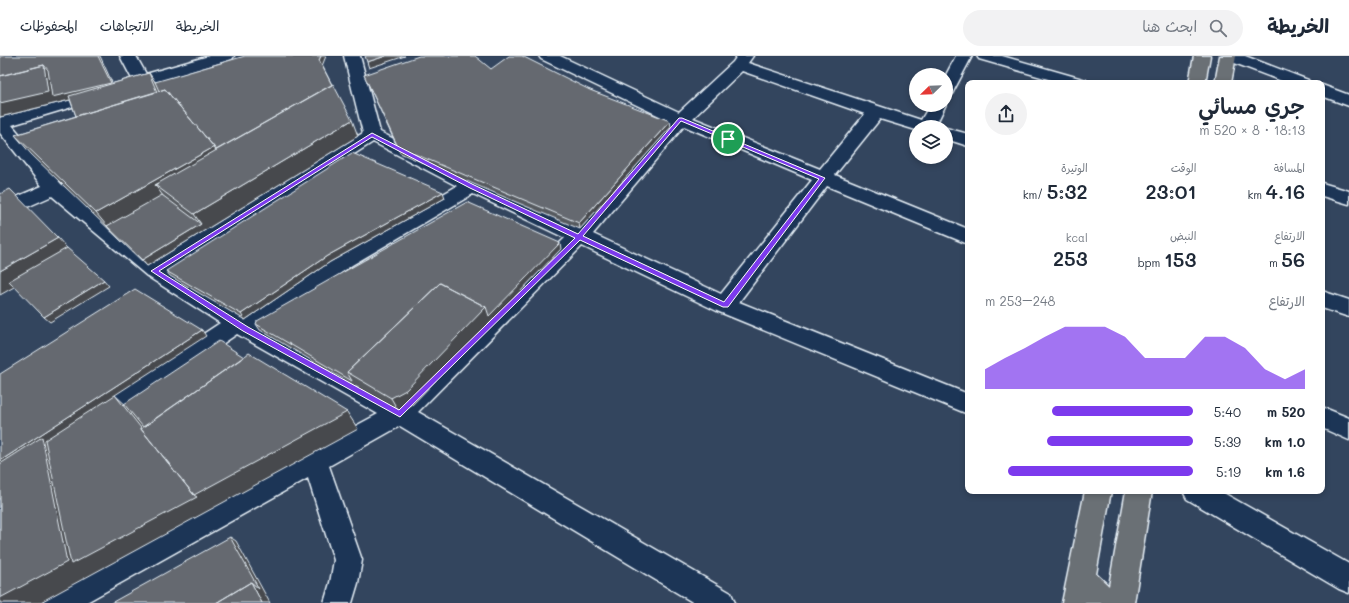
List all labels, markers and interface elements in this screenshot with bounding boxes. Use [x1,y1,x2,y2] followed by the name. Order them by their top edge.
[963,10,1243,46] search box
[1267,13,1329,38] text: الخريطة
[20,16,78,35] text: المحفوظات
[100,16,154,35] text: الاتجاهات
[176,16,219,35] text: الخريطة
[1142,16,1197,36] text: ابحث هنا
[1207,17,1229,39] icon: search
[909,68,953,112] north arrow
[909,68,953,164] map controls
[1198,91,1305,120] text: جري مسائي
[985,93,1027,135] button: share
[909,120,953,164] button: layers
[1199,121,1305,138] text: 18:13 · 8 × 520 m
[711,122,745,156] pin
[717,128,739,150] icon: arrive
[1061,160,1088,175] text: الوتيرة
[1171,160,1196,175] text: الوقت
[1274,160,1305,175] text: المسافة
[1047,178,1088,204] text: 5:32
[1145,178,1196,204] text: 23:01
[1266,178,1305,204] text: 4.16
[1023,187,1047,202] text: /km
[1247,187,1266,202] text: km
[1170,228,1196,243] text: النبض
[1274,228,1305,243] text: الارتفاع
[1066,230,1088,245] text: kcal
[1053,245,1088,271] text: 253
[1164,246,1196,272] text: 153
[1281,246,1305,272] text: 56
[1138,255,1164,270] text: bpm
[1269,255,1281,270] text: m
[985,292,1055,309] text: 248–253 m
[1269,292,1305,309] text: الارتفاع
[1214,403,1241,420] text: 5:40
[1267,403,1305,420] text: 520 m
[1214,433,1241,450] text: 5:39
[1265,433,1305,450] text: 1.0 km
[1216,463,1241,480] text: 5:19
[1265,463,1305,480] text: 1.6 km

